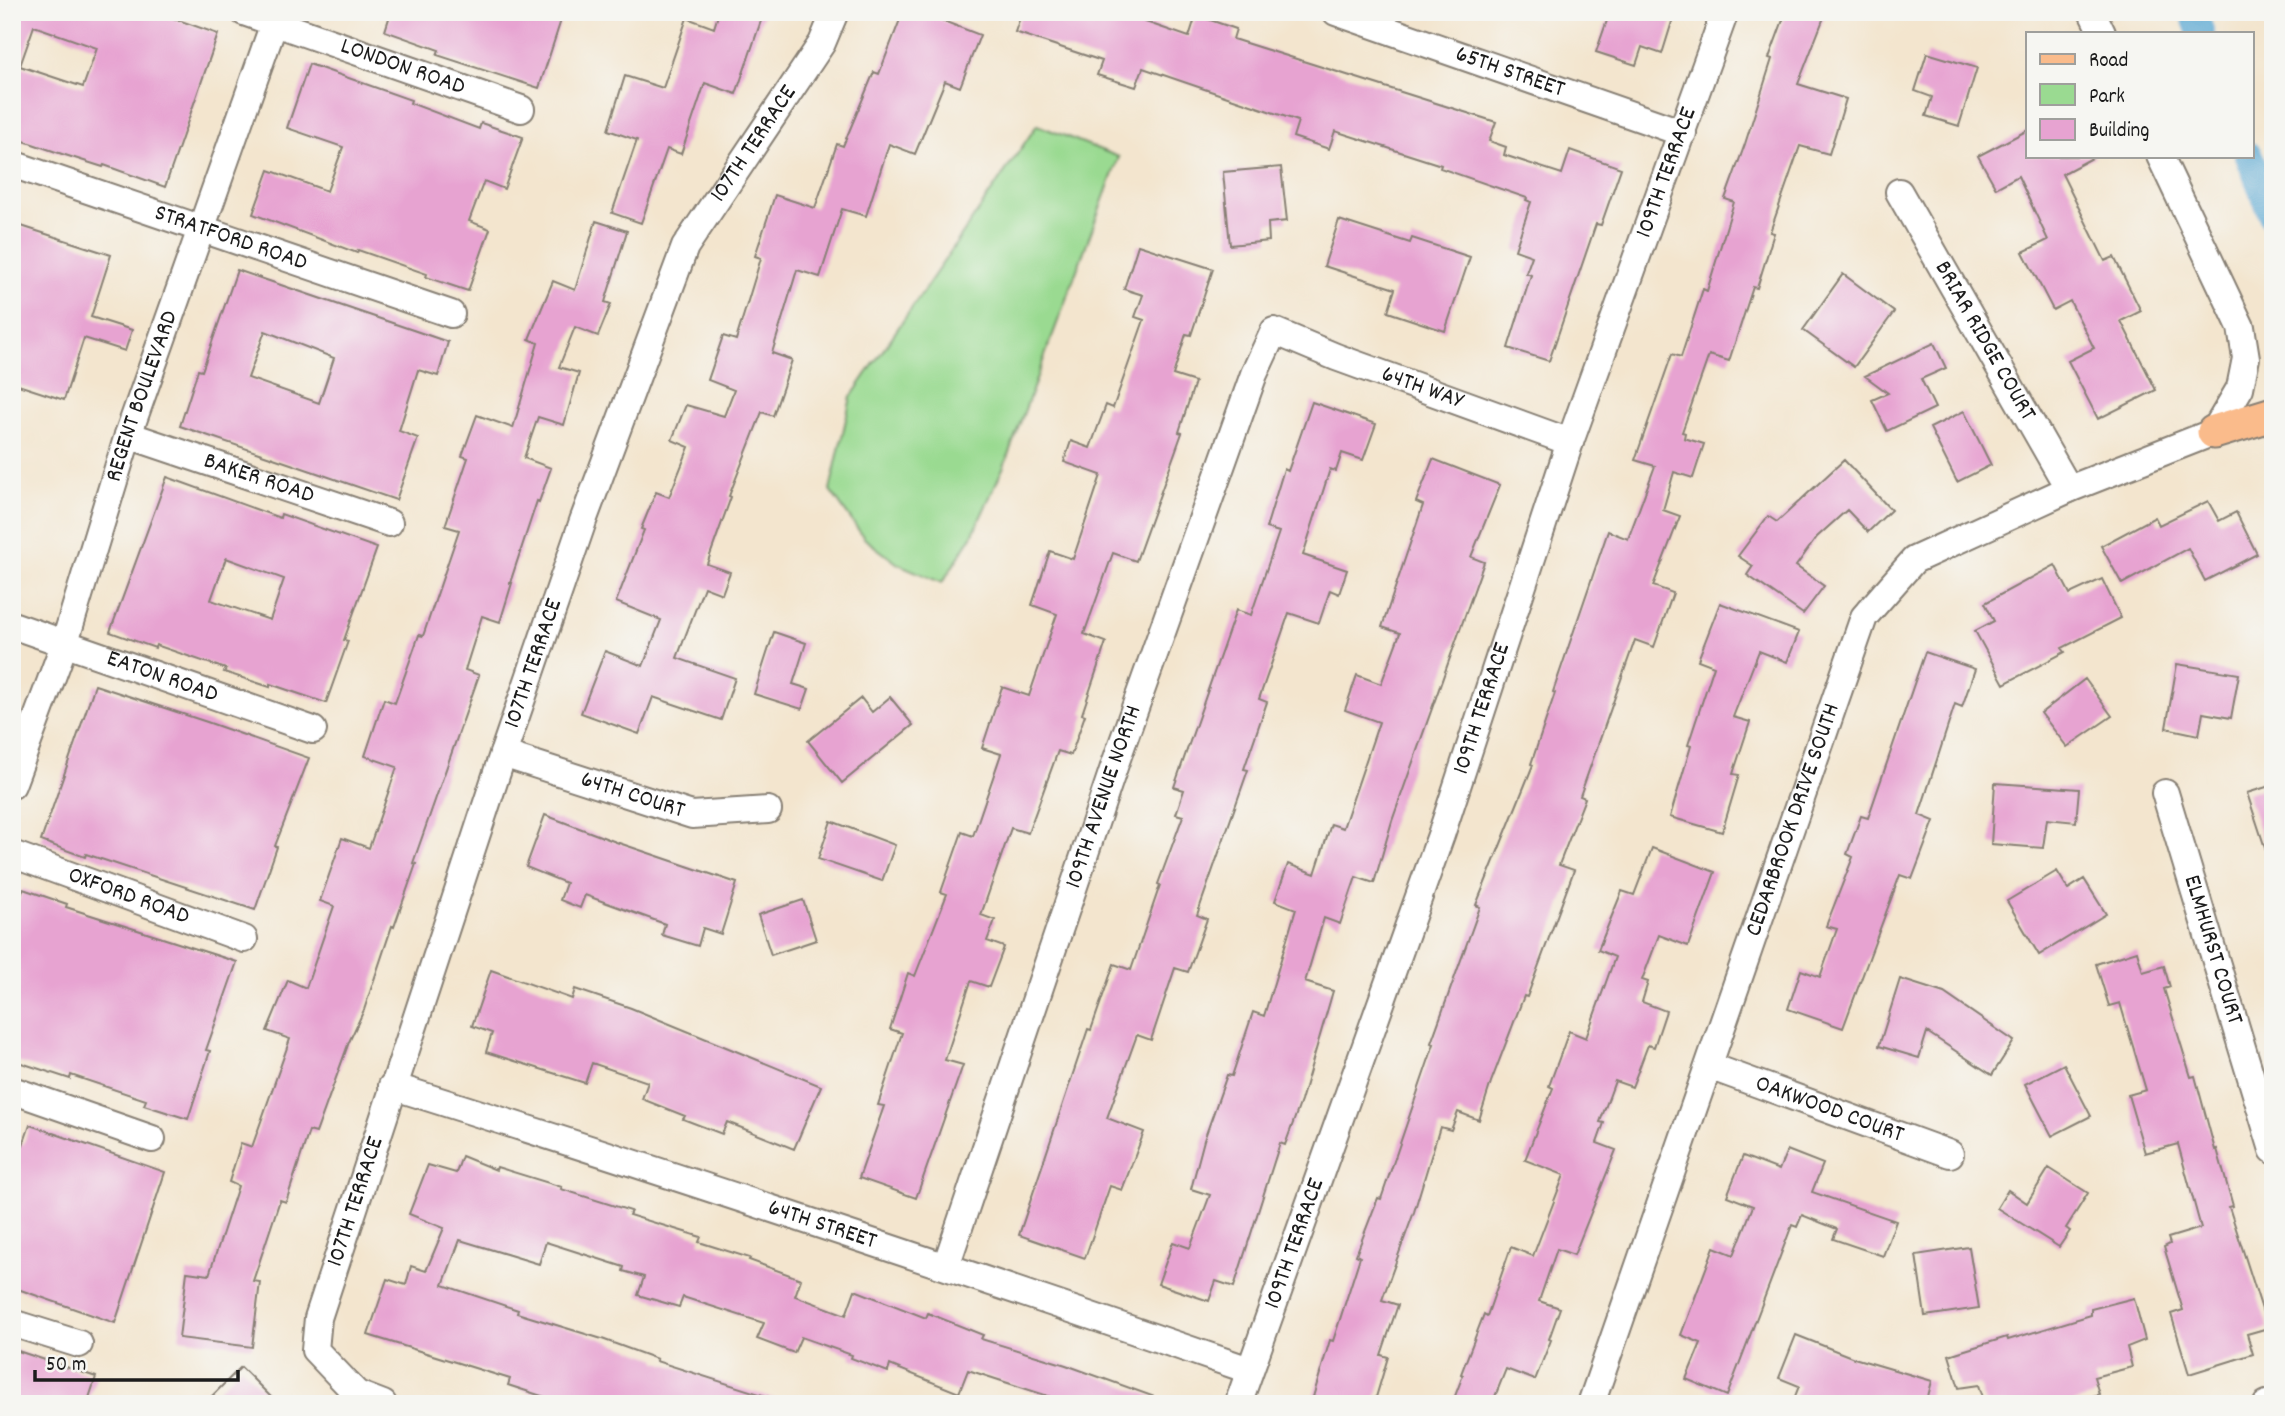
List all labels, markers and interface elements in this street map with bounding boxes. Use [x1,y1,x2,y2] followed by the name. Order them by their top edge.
[336,30,470,105] street label: LONDON ROAD
[2026,32,2254,158] legend
[1450,38,1569,107] street label: 65TH STREET
[2089,47,2128,77] text: Road
[702,79,806,210] street label: 107TH TERRACE
[2089,83,2125,113] text: Park
[1628,103,1706,243] street label: 109TH TERRACE
[2089,117,2149,147] text: Building
[150,197,312,281] street label: STRATFORD ROAD
[1925,255,2044,428] street label: BRIAR RIDGE COURT
[98,306,188,486] street label: REGENT BOULEVARD
[1376,358,1469,419] street label: 64TH WAY
[199,445,319,514] street label: BAKER ROAD
[496,594,572,733] street label: 107TH TERRACE
[1445,638,1520,779] street label: 109TH TERRACE
[102,642,222,712] street label: EATON ROAD
[1737,699,1850,941] street label: CEDARBROOK DRIVE SOUTH
[1057,701,1152,893] street label: 109TH AVENUE NORTH
[576,763,689,829] street label: 64TH COURT
[63,859,194,935] street label: OXFORD ROAD
[2174,871,2251,1029] street label: ELMHURST COURT
[1750,1067,1909,1153] street label: OAKWOOD COURT
[319,1132,393,1271] street label: 107TH TERRACE
[1256,1174,1334,1314] street label: 109TH TERRACE
[763,1191,881,1259] street label: 64TH STREET
[35,1339,238,1383] scale bar
[46,1351,86,1381] text: 50 m

